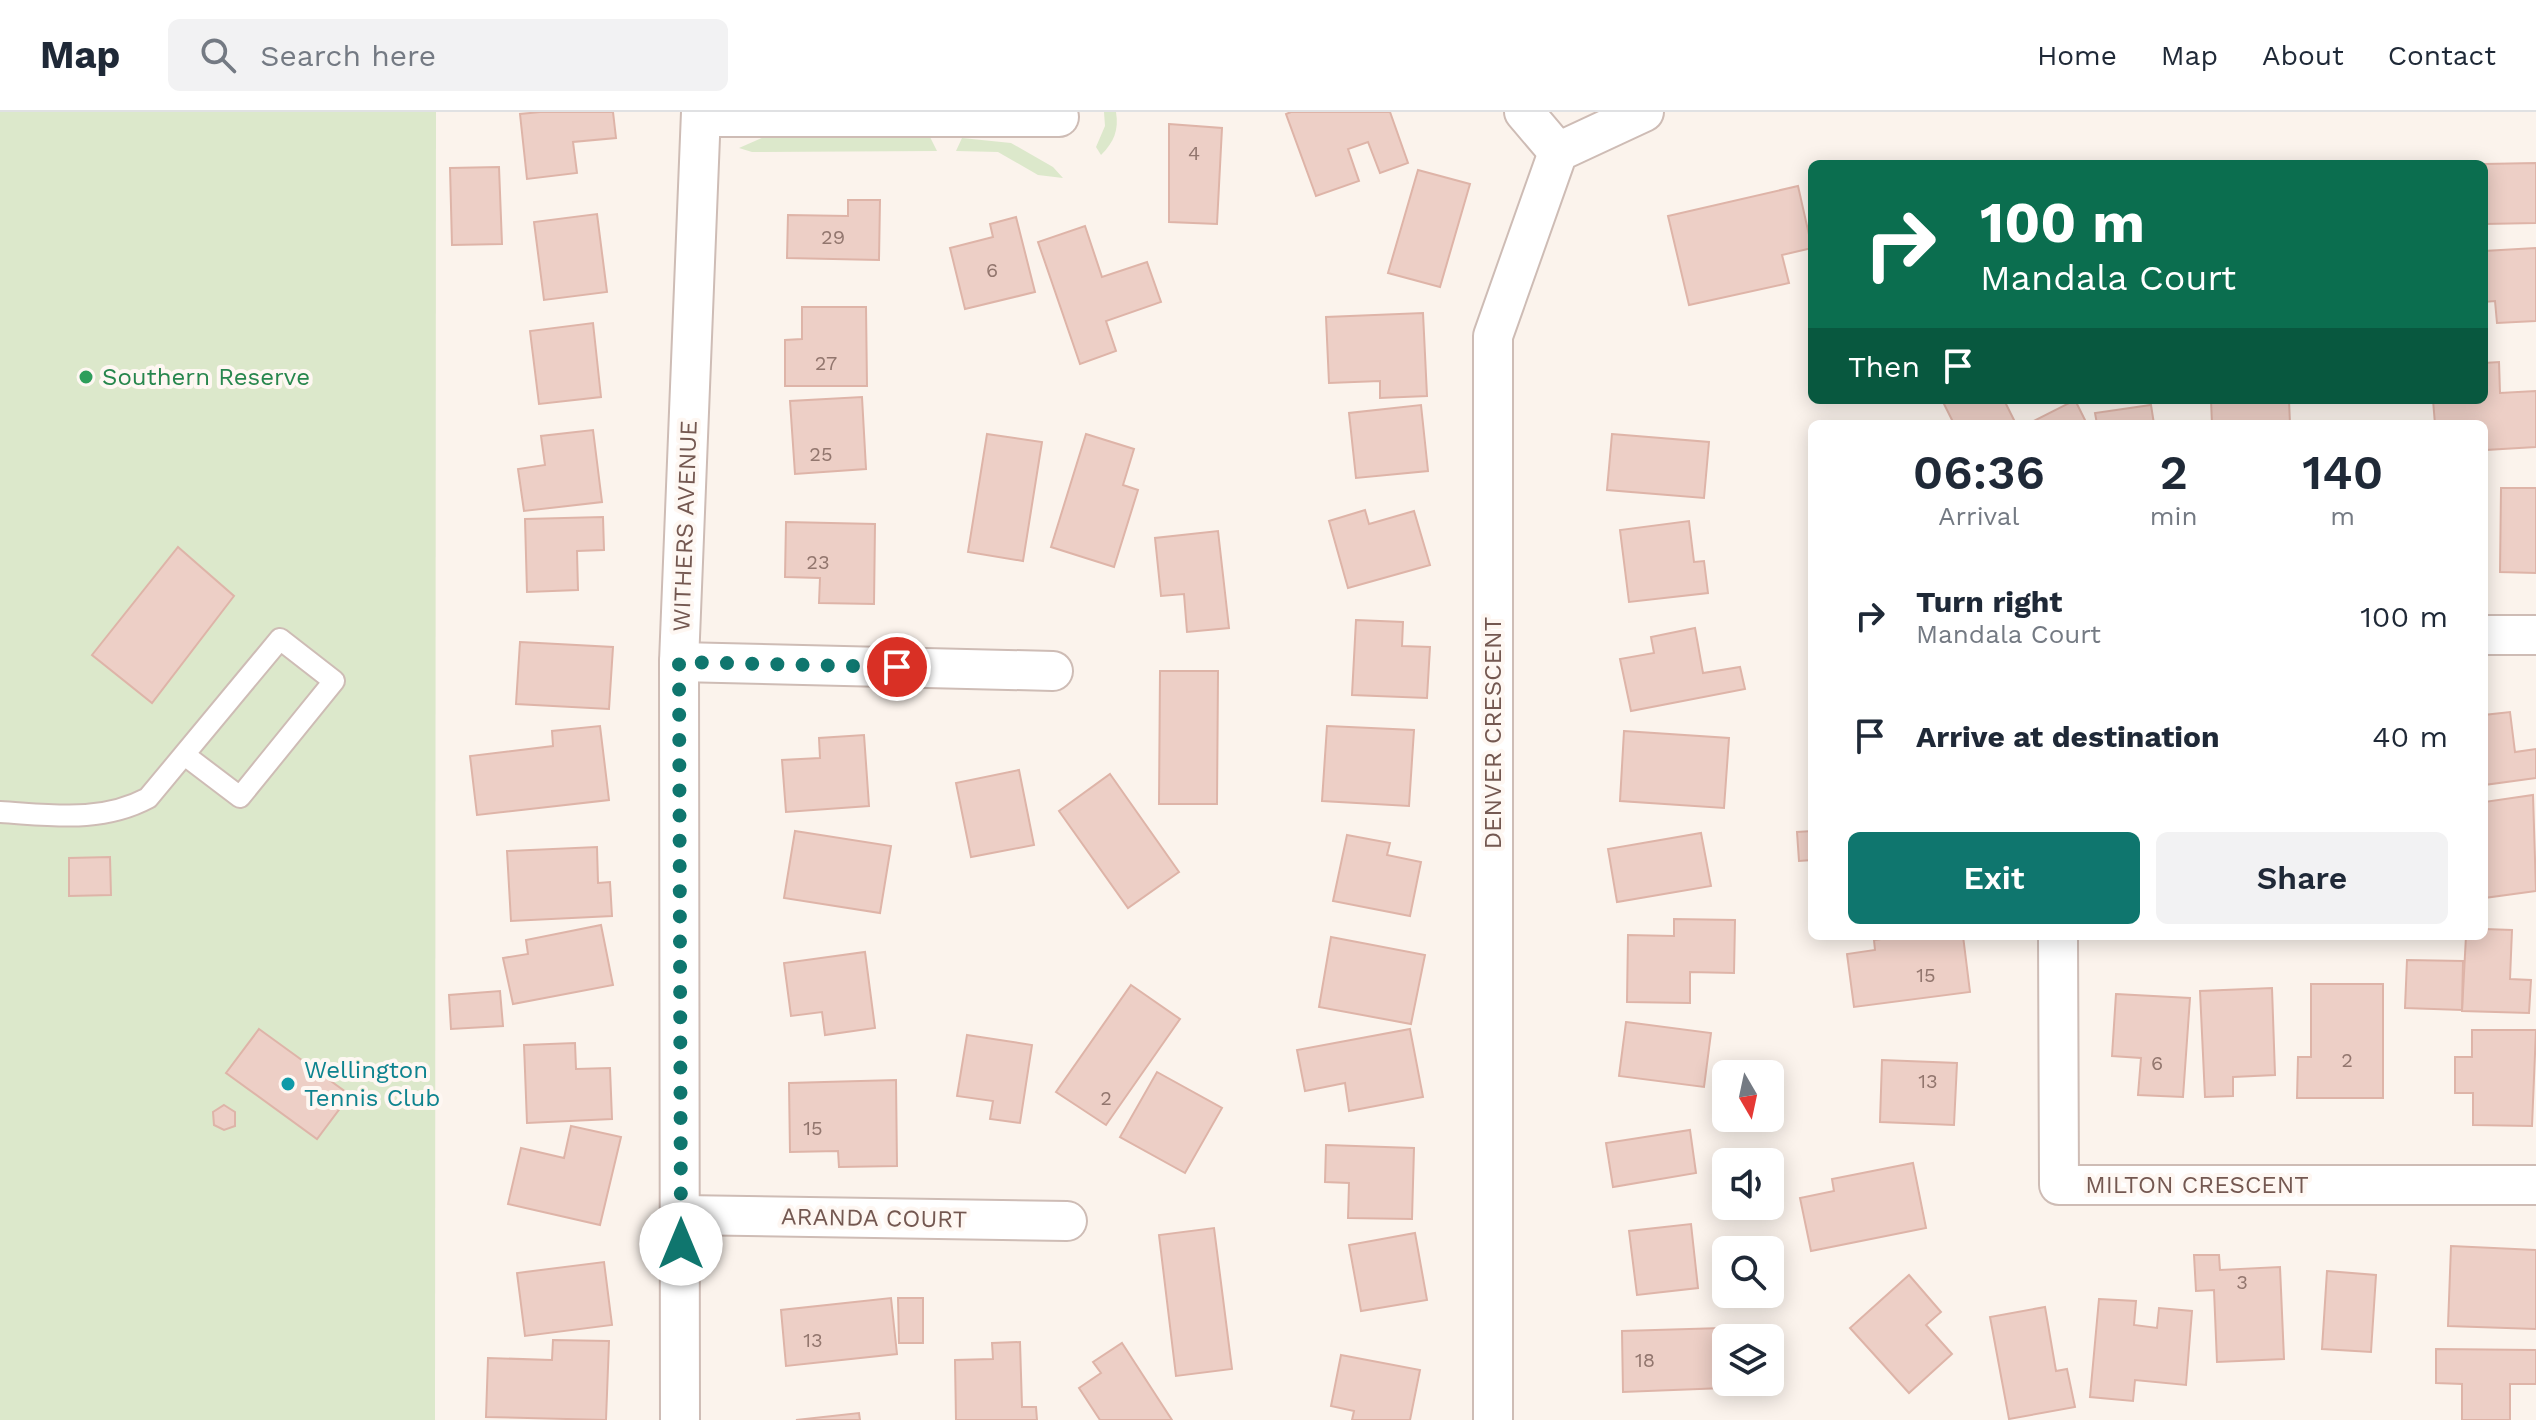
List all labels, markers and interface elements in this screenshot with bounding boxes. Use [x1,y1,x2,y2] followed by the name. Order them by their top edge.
[168,19,728,91] search box
[40,33,120,77] text: Map
[196,33,240,77] icon: search
[260,38,436,73] text: Search here
[2037,39,2117,72] text: Home
[2161,39,2218,72] text: Map
[2262,39,2344,72] text: About
[2388,39,2496,72] text: Contact
[1188,141,1200,165] house number: 4
[1980,190,2145,256] text: 100 m
[1848,192,1952,296] icon: right
[821,225,845,249] house number: 29
[1980,257,2236,299] text: Mandala Court
[986,258,998,282] house number: 6
[1936,344,1980,388] icon: arrive
[1848,349,1920,384] text: Then
[815,351,837,375] house number: 27
[102,363,310,391] place label: Southern Reserve
[77,368,95,386] marker: Southern Reserve
[667,420,703,632] street label: WITHERS AVENUE
[809,442,833,466] house number: 25
[1913,444,2045,501] text: 06:36
[2159,444,2188,501] text: 2
[2302,444,2383,501] text: 140
[1938,501,2019,531] text: Arrival
[2150,501,2197,531] text: min
[2330,501,2355,531] text: m
[806,550,830,574] house number: 23
[1916,584,2062,619] text: Turn right
[1848,594,1892,638] icon: right
[2360,599,2448,634] text: 100 m
[1479,617,1507,849] street label: DENVER CRESCENT
[1916,619,2101,649] text: Mandala Court
[863,633,931,701] pin
[875,645,919,689] icon: arrive
[1848,714,1892,758] icon: arrive
[1916,719,2220,754] text: Arrive at destination
[2372,719,2448,754] text: 40 m
[1848,832,2140,924] button: Exit
[2156,832,2448,924] button: Share
[1916,963,1936,987] house number: 15
[2341,1048,2353,1072] house number: 2
[2151,1051,2163,1075] house number: 6
[304,1056,440,1112] place label: Wellington Tennis Club
[1712,1060,1784,1132] north arrow
[1712,1060,1784,1396] map controls
[1918,1069,1938,1093] house number: 13
[279,1075,297,1093] marker: Wellington Tennis Club
[1100,1086,1112,1110] house number: 2
[803,1116,823,1140] house number: 15
[1712,1148,1784,1220] button: sound
[2085,1171,2309,1199] street label: MILTON CRESCENT
[639,1202,723,1286] position arrow
[781,1202,967,1234] street label: ARANDA COURT
[1712,1236,1784,1308] button: search
[2236,1270,2248,1294] house number: 3
[1712,1324,1784,1396] button: layers
[803,1328,823,1352] house number: 13
[1635,1348,1655,1372] house number: 18

